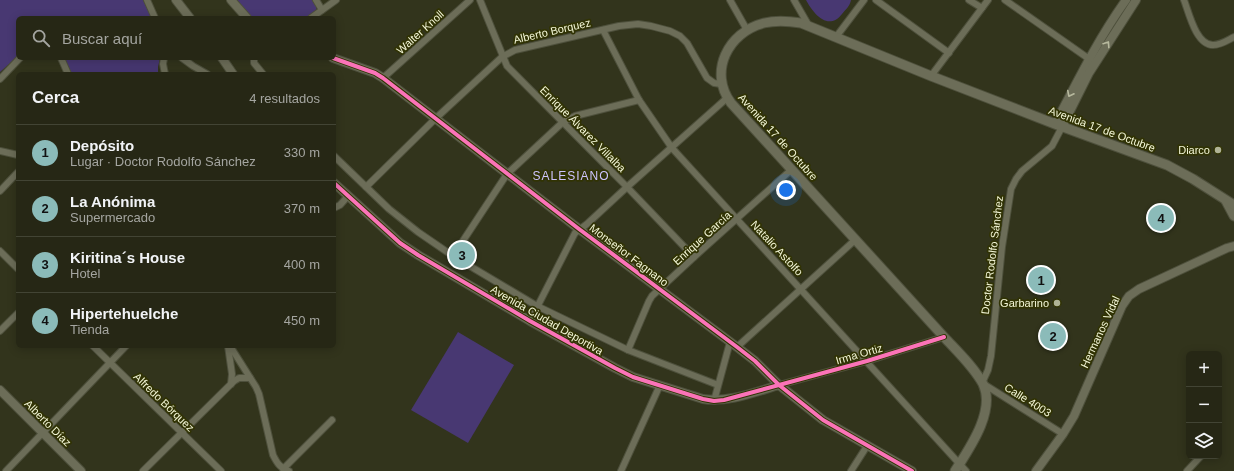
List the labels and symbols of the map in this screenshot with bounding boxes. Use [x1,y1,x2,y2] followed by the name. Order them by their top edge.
[394,8,446,56] street label: Walter Knoll
[512,16,592,46] street label: Alberto Borquez
[1102,41,1109,48] one-way arrow
[538,84,629,175] street label: Enrique Álvarez Villalba
[1068,90,1075,97] one-way arrow
[736,91,820,183] street label: Avenida 17 de Octubre
[1047,104,1157,154] street label: Avenida 17 de Octubre
[1178,144,1210,156] place label: Diarco
[1213,145,1223,155] marker: Diarco
[532,169,610,183] district label: SALESIANO
[776,180,796,200] your location
[979,195,1005,315] street label: Doctor Rodolfo Sánchez
[1148,203,1174,233] pin: 4
[670,208,734,267] street label: Enrique García
[749,218,805,278] street label: Natalio Astolfo
[587,221,671,289] street label: Monseñor Fagnano
[449,240,475,270] pin: 3
[1028,265,1054,295] pin: 1
[489,283,606,358] street label: Avenida Ciudad Deportiva
[1078,294,1122,370] street label: Hermanos Vidal
[1000,297,1049,309] place label: Garbarino
[1052,298,1062,308] marker: Garbarino
[1040,321,1066,351] pin: 2
[834,342,884,366] street label: Irma Ortiz
[131,370,197,434] street label: Alfredo Bórquez
[1003,381,1053,419] street label: Calle 4003
[22,397,74,449] street label: Alberto Díaz

